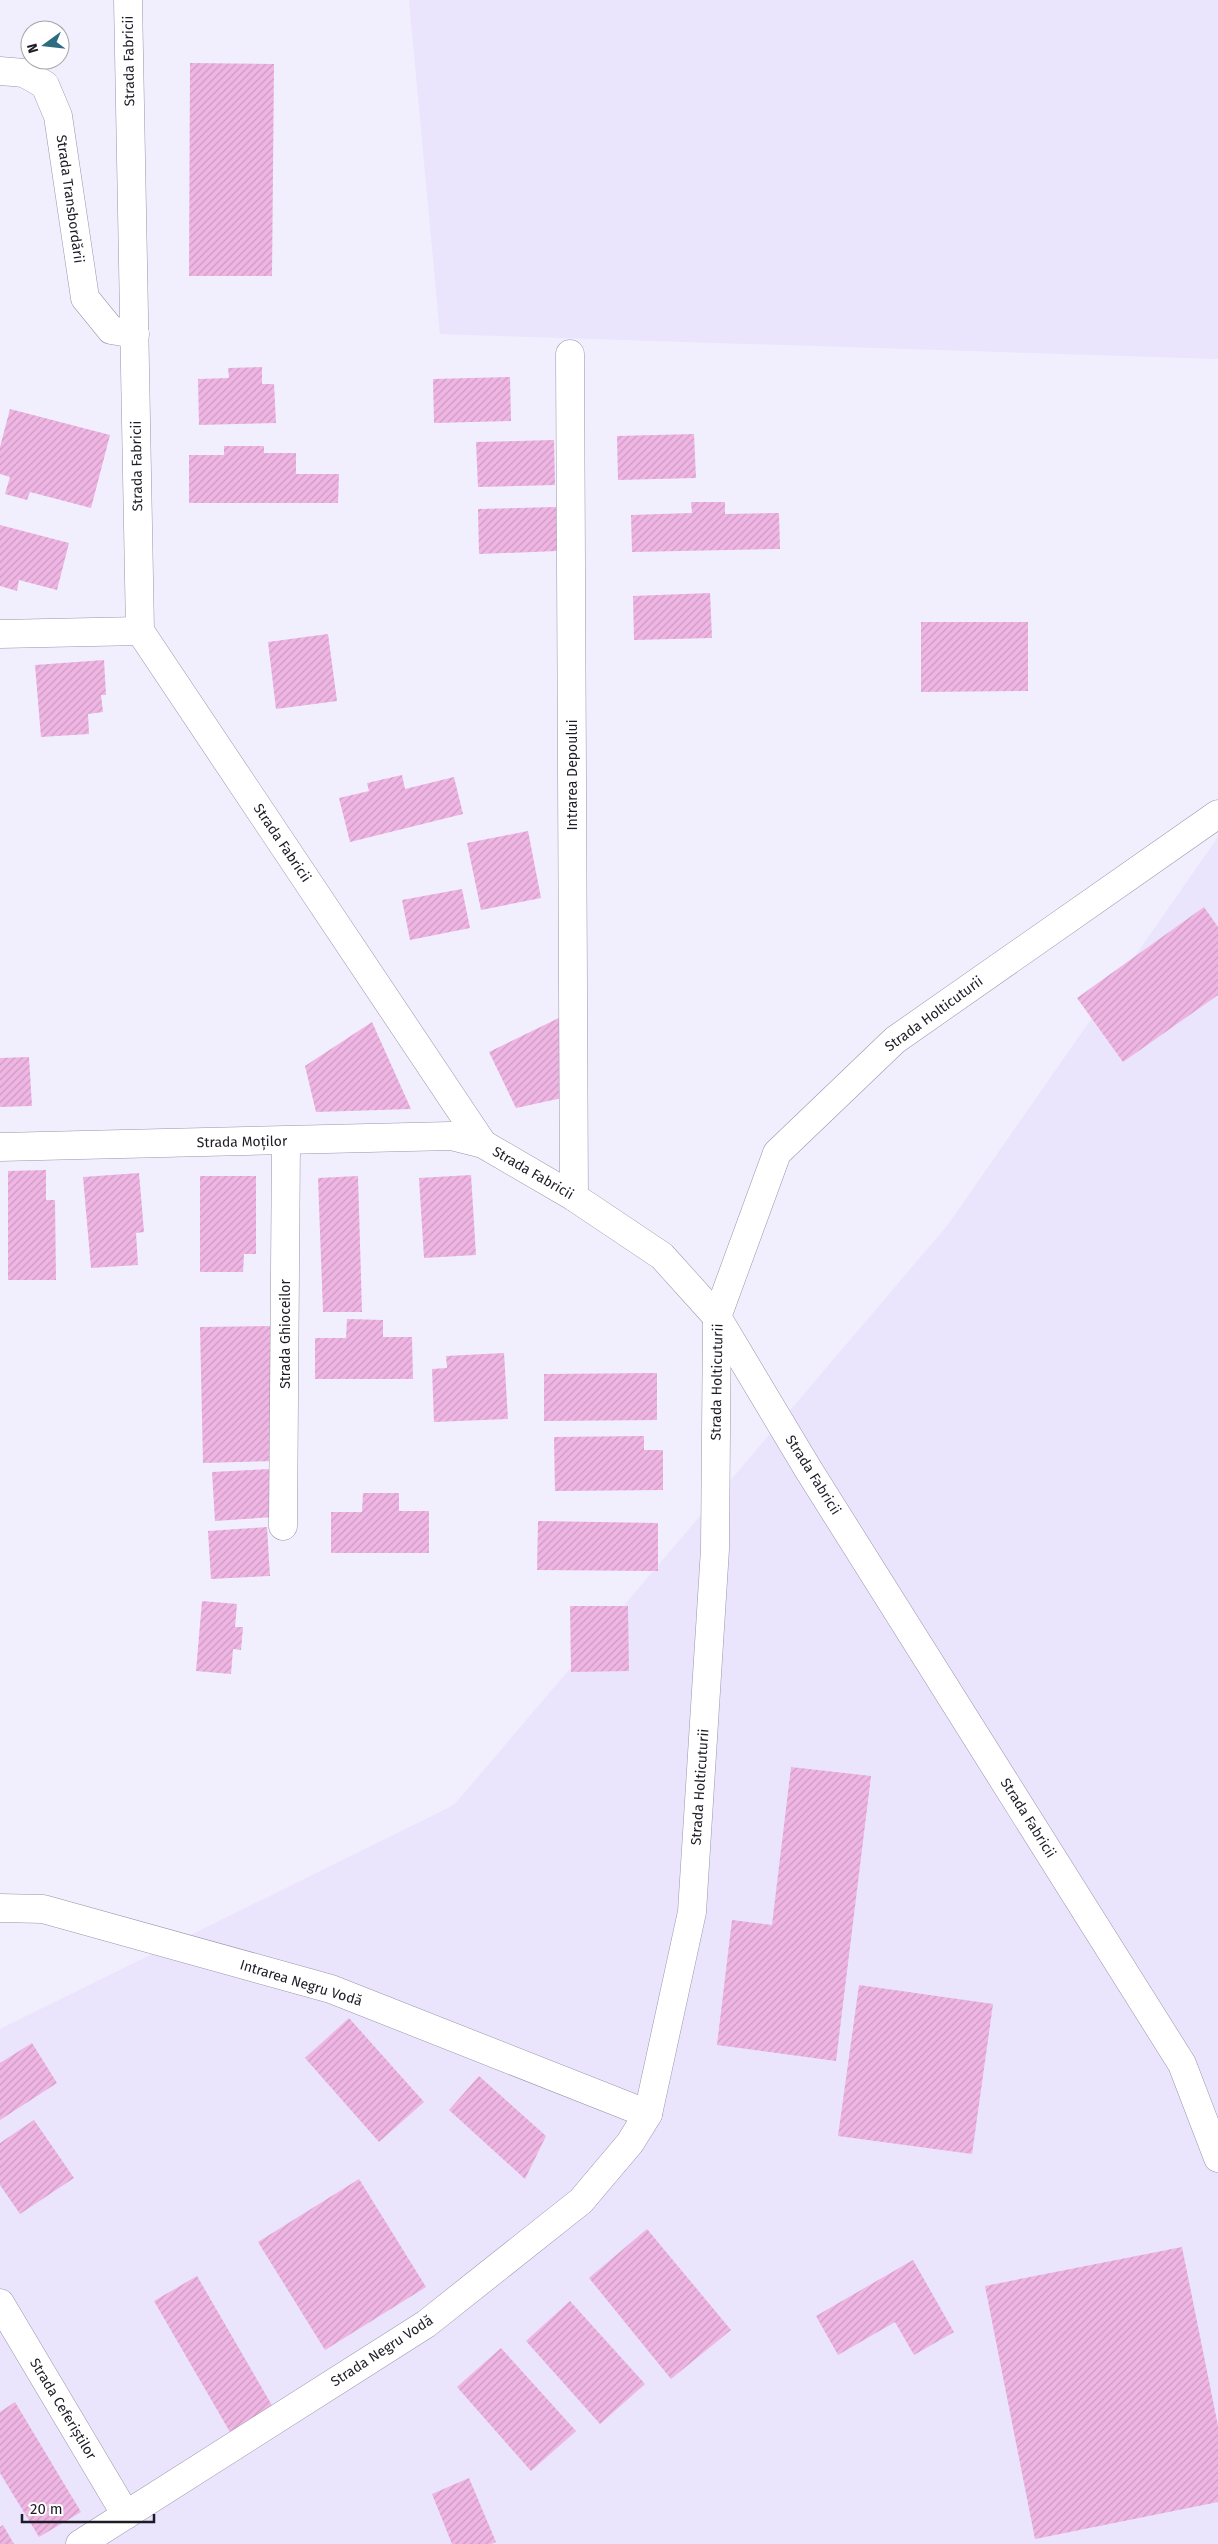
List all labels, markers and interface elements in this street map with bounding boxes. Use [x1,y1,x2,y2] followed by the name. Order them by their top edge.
[120,15,138,107] street label: Strada Fabricii
[20,20,70,70] north arrow
[24,42,42,55] text: N
[53,134,87,264] street label: Strada Transbordării
[128,420,146,512] street label: Strada Fabricii
[564,719,581,831] street label: Intrarea Depoului
[250,801,314,885] street label: Strada Fabricii
[882,973,986,1055] street label: Strada Holticuturii
[197,1133,288,1152] street label: Strada Moților
[489,1143,577,1203] street label: Strada Fabricii
[277,1279,294,1389] street label: Strada Ghioceilor
[707,1323,727,1441] street label: Strada Holticuturii
[782,1432,844,1518] street label: Strada Fabricii
[687,1728,713,1846] street label: Strada Holticuturii
[997,1775,1059,1861] street label: Strada Fabricii
[238,1956,364,2010] street label: Intrarea Negru Vodă
[328,2312,436,2390] street label: Strada Negru Vodă
[25,2355,100,2464] street label: Strada Ceferiștilor
[22,2492,155,2524] scale bar
[30,2500,63,2518] text: 20 m

